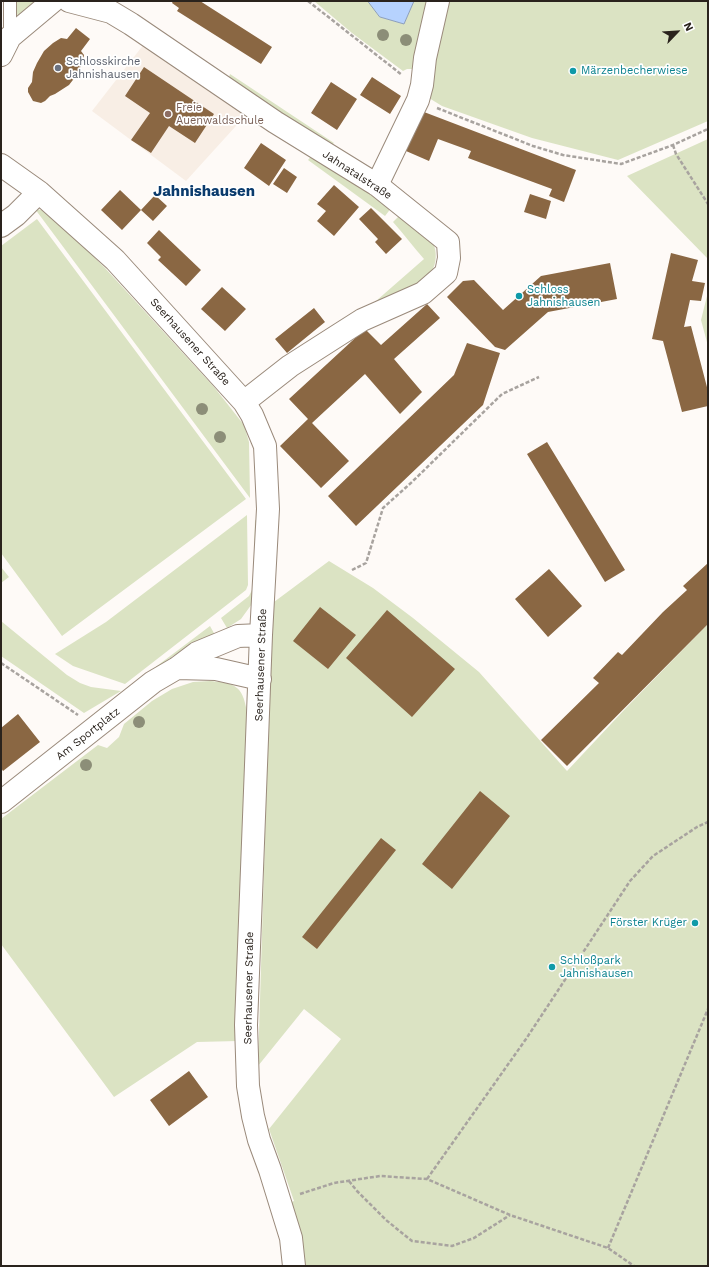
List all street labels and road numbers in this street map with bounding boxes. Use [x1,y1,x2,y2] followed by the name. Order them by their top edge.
[320,148,394,202] street label: Jahnatalstraße
[147,296,233,388] street label: Seerhausener Straße
[252,608,270,722] street label: Seerhausener Straße
[53,705,123,763] street label: Am Sportplatz
[241,931,257,1045] street label: Seerhausener Straße

